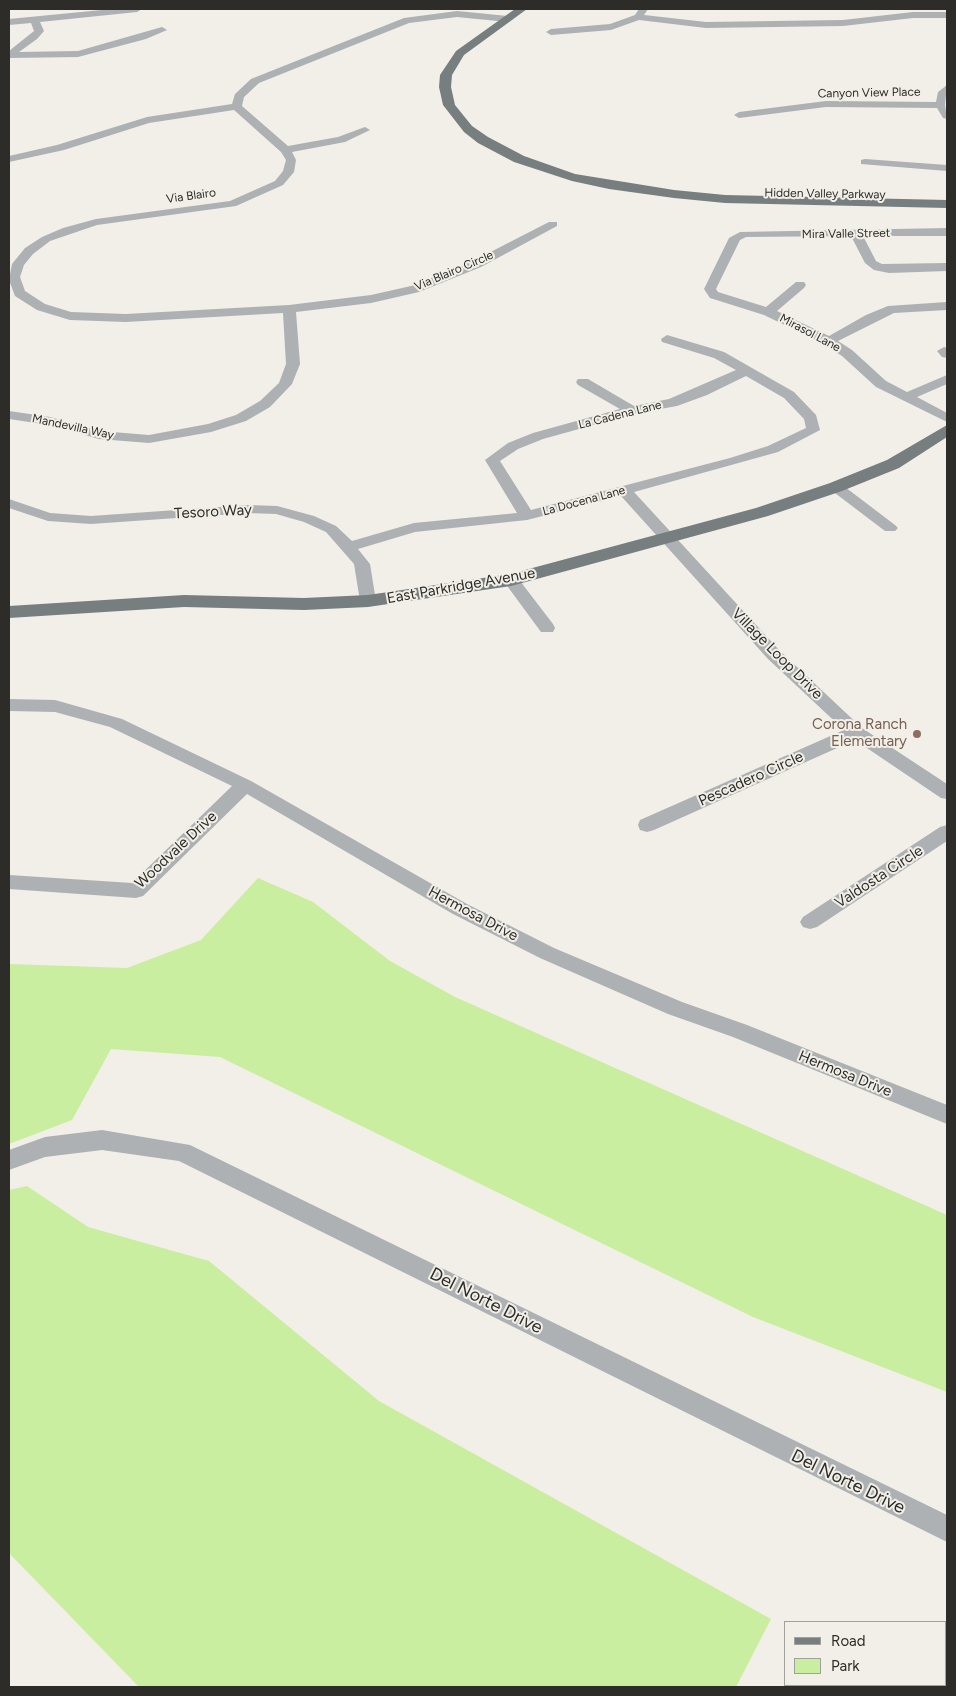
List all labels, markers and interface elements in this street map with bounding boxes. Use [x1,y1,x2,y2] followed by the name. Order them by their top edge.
[817,85,921,101] street label: Canyon View Place
[165,185,217,207] street label: Via Blairo
[764,186,886,202] street label: Hidden Valley Parkway
[802,226,890,242] street label: Mira Valle Street
[412,248,496,294] street label: Via Blairo Circle
[777,311,843,355] street label: Mirasol Lane
[577,398,663,432] street label: La Cadena Lane
[31,411,115,443] street label: Mandevilla Way
[541,483,627,519] street label: La Docena Lane
[174,501,252,523] street label: Tesoro Way
[385,564,537,608] street label: East Parkridge Avenue
[728,605,826,703] street label: Village Loop Drive
[812,716,907,751] place label: Corona Ranch Elementary
[911,728,923,740] marker: Corona Ranch Elementary
[696,748,806,810] street label: Pescadero Circle
[131,808,221,892] street label: Woodvale Drive
[832,842,926,912] street label: Valdosta Circle
[425,883,521,945] street label: Hermosa Drive
[796,1047,894,1101] street label: Hermosa Drive
[426,1263,546,1339] street label: Del Norte Drive
[788,1445,908,1519] street label: Del Norte Drive
[784,1621,946,1686] legend
[831,1632,866,1650] text: Road
[831,1657,860,1675] text: Park

